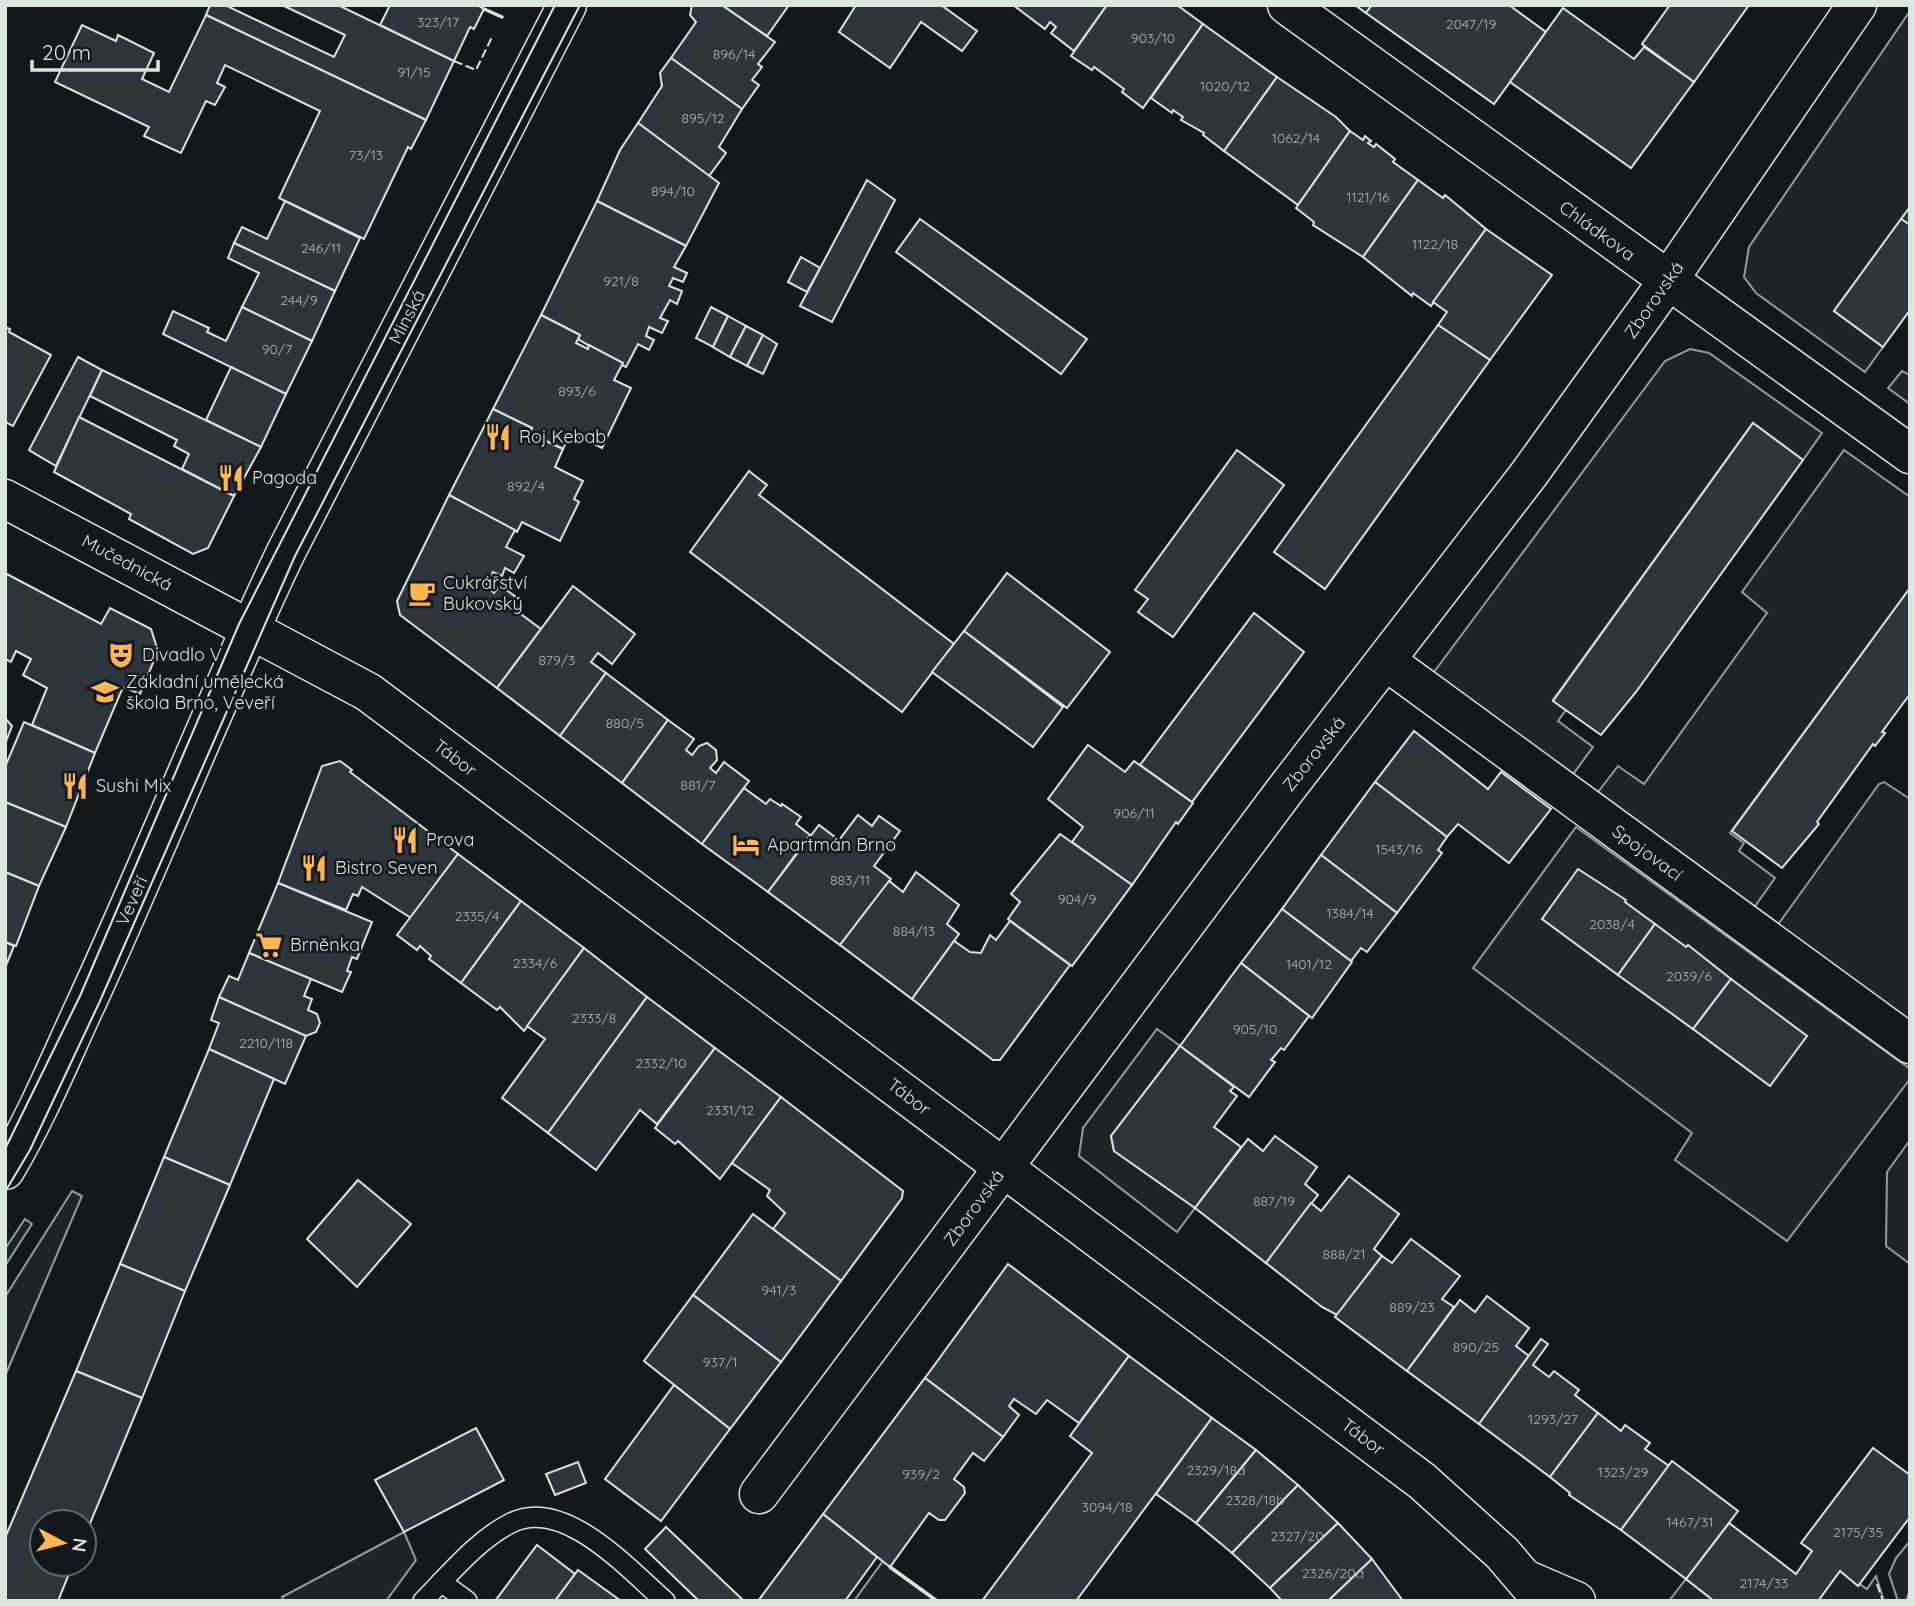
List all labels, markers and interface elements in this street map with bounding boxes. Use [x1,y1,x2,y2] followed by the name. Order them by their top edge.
[417,13,459,31] house number: 323/17
[1446,15,1496,33] house number: 2047/19
[32,28,158,72] scale bar
[1131,29,1175,47] house number: 903/10
[42,39,91,65] text: 20 m
[713,45,755,63] house number: 896/14
[397,63,431,81] house number: 91/15
[1200,77,1250,95] house number: 1020/12
[681,109,725,127] house number: 895/12
[1272,129,1320,147] house number: 1062/14
[349,146,383,164] house number: 73/13
[651,182,695,200] house number: 894/10
[1346,188,1390,206] house number: 1121/16
[1555,195,1640,266] street label: Chládkova
[1412,235,1458,253] house number: 1122/18
[301,239,341,257] house number: 246/11
[1619,257,1689,343] street label: Zborovská
[603,272,639,290] house number: 921/8
[383,286,430,348] street label: Minská
[280,291,318,309] house number: 244/9
[262,340,292,358] house number: 90/7
[558,382,596,400] house number: 893/6
[483,422,513,452] restaurant icon: Roj Kebab
[519,425,606,448] place label: Roj Kebab
[216,463,246,493] restaurant icon: Pagoda
[252,466,317,489] place label: Pagoda
[507,477,545,495] house number: 892/4
[78,529,177,596] street label: Mučednická
[443,571,527,615] place label: Cukrářství Bukovský
[407,578,437,608] cafe icon: Cukrářství Bukovský
[106,640,136,670] theatre icon: Divadlo V
[142,643,222,666] place label: Divadlo V
[539,651,575,669] house number: 879/3
[126,670,284,714] place label: Základní umělecká škola Brno, Veveří
[90,677,120,707] school or university icon: Základní umělecká škola Brno, Veveří
[1277,712,1350,796] street label: Zborovská
[606,714,644,732] house number: 880/5
[429,734,482,781] street label: Tábor
[60,771,90,801] restaurant icon: Sushi Mix
[96,774,172,797] place label: Sushi Mix
[681,776,715,794] house number: 881/7
[1113,804,1155,822] house number: 906/11
[1608,819,1687,886] street label: Spojovací
[390,825,420,855] restaurant icon: Prova
[426,828,474,851] place label: Prova
[731,830,761,860] hotel icon: Apartmán Brno
[767,833,896,856] place label: Apartmán Brno
[1375,840,1423,858] house number: 1543/16
[299,853,329,883] restaurant icon: Bistro Seven
[335,856,438,879] place label: Bistro Seven
[830,871,870,889] house number: 883/11
[110,872,153,929] street label: Veveří
[1058,890,1097,908] house number: 904/9
[1326,904,1374,922] house number: 1384/14
[455,907,499,925] house number: 2335/4
[1589,915,1635,933] house number: 2038/4
[893,922,935,940] house number: 884/13
[254,930,284,960] supermarket icon: Brněnka
[290,933,360,956] place label: Brněnka
[513,954,558,972] house number: 2334/6
[1286,955,1332,973] house number: 1401/12
[1666,967,1713,985] house number: 2039/6
[572,1009,616,1027] house number: 2333/8
[1233,1020,1277,1038] house number: 905/10
[239,1034,293,1052] house number: 2210/118
[635,1054,687,1072] house number: 2332/10
[883,1073,936,1120] street label: Tábor
[706,1101,754,1119] house number: 2331/12
[938,1165,1009,1250] street label: Zborovská
[1253,1192,1295,1210] house number: 887/19
[1323,1245,1365,1263] house number: 888/21
[762,1281,796,1299] house number: 941/3
[1389,1298,1435,1316] house number: 889/23
[1453,1338,1499,1356] house number: 890/25
[703,1353,737,1371] house number: 937/1
[1528,1410,1578,1428] house number: 1293/27
[1337,1413,1390,1460] street label: Tábor
[1186,1461,1246,1479] house number: 2329/18a
[1598,1463,1648,1481] house number: 1323/29
[902,1465,940,1483] house number: 939/2
[1226,1491,1284,1509] house number: 2328/18b
[1082,1498,1132,1516] house number: 3094/18
[28,1508,98,1578] north arrow
[1667,1513,1713,1531] house number: 1467/31
[1833,1523,1883,1541] house number: 2175/35
[1270,1527,1324,1545] house number: 2327/20
[67,1537,93,1553] text: N
[1302,1564,1364,1582] house number: 2326/20a
[1740,1574,1788,1592] house number: 2174/33

